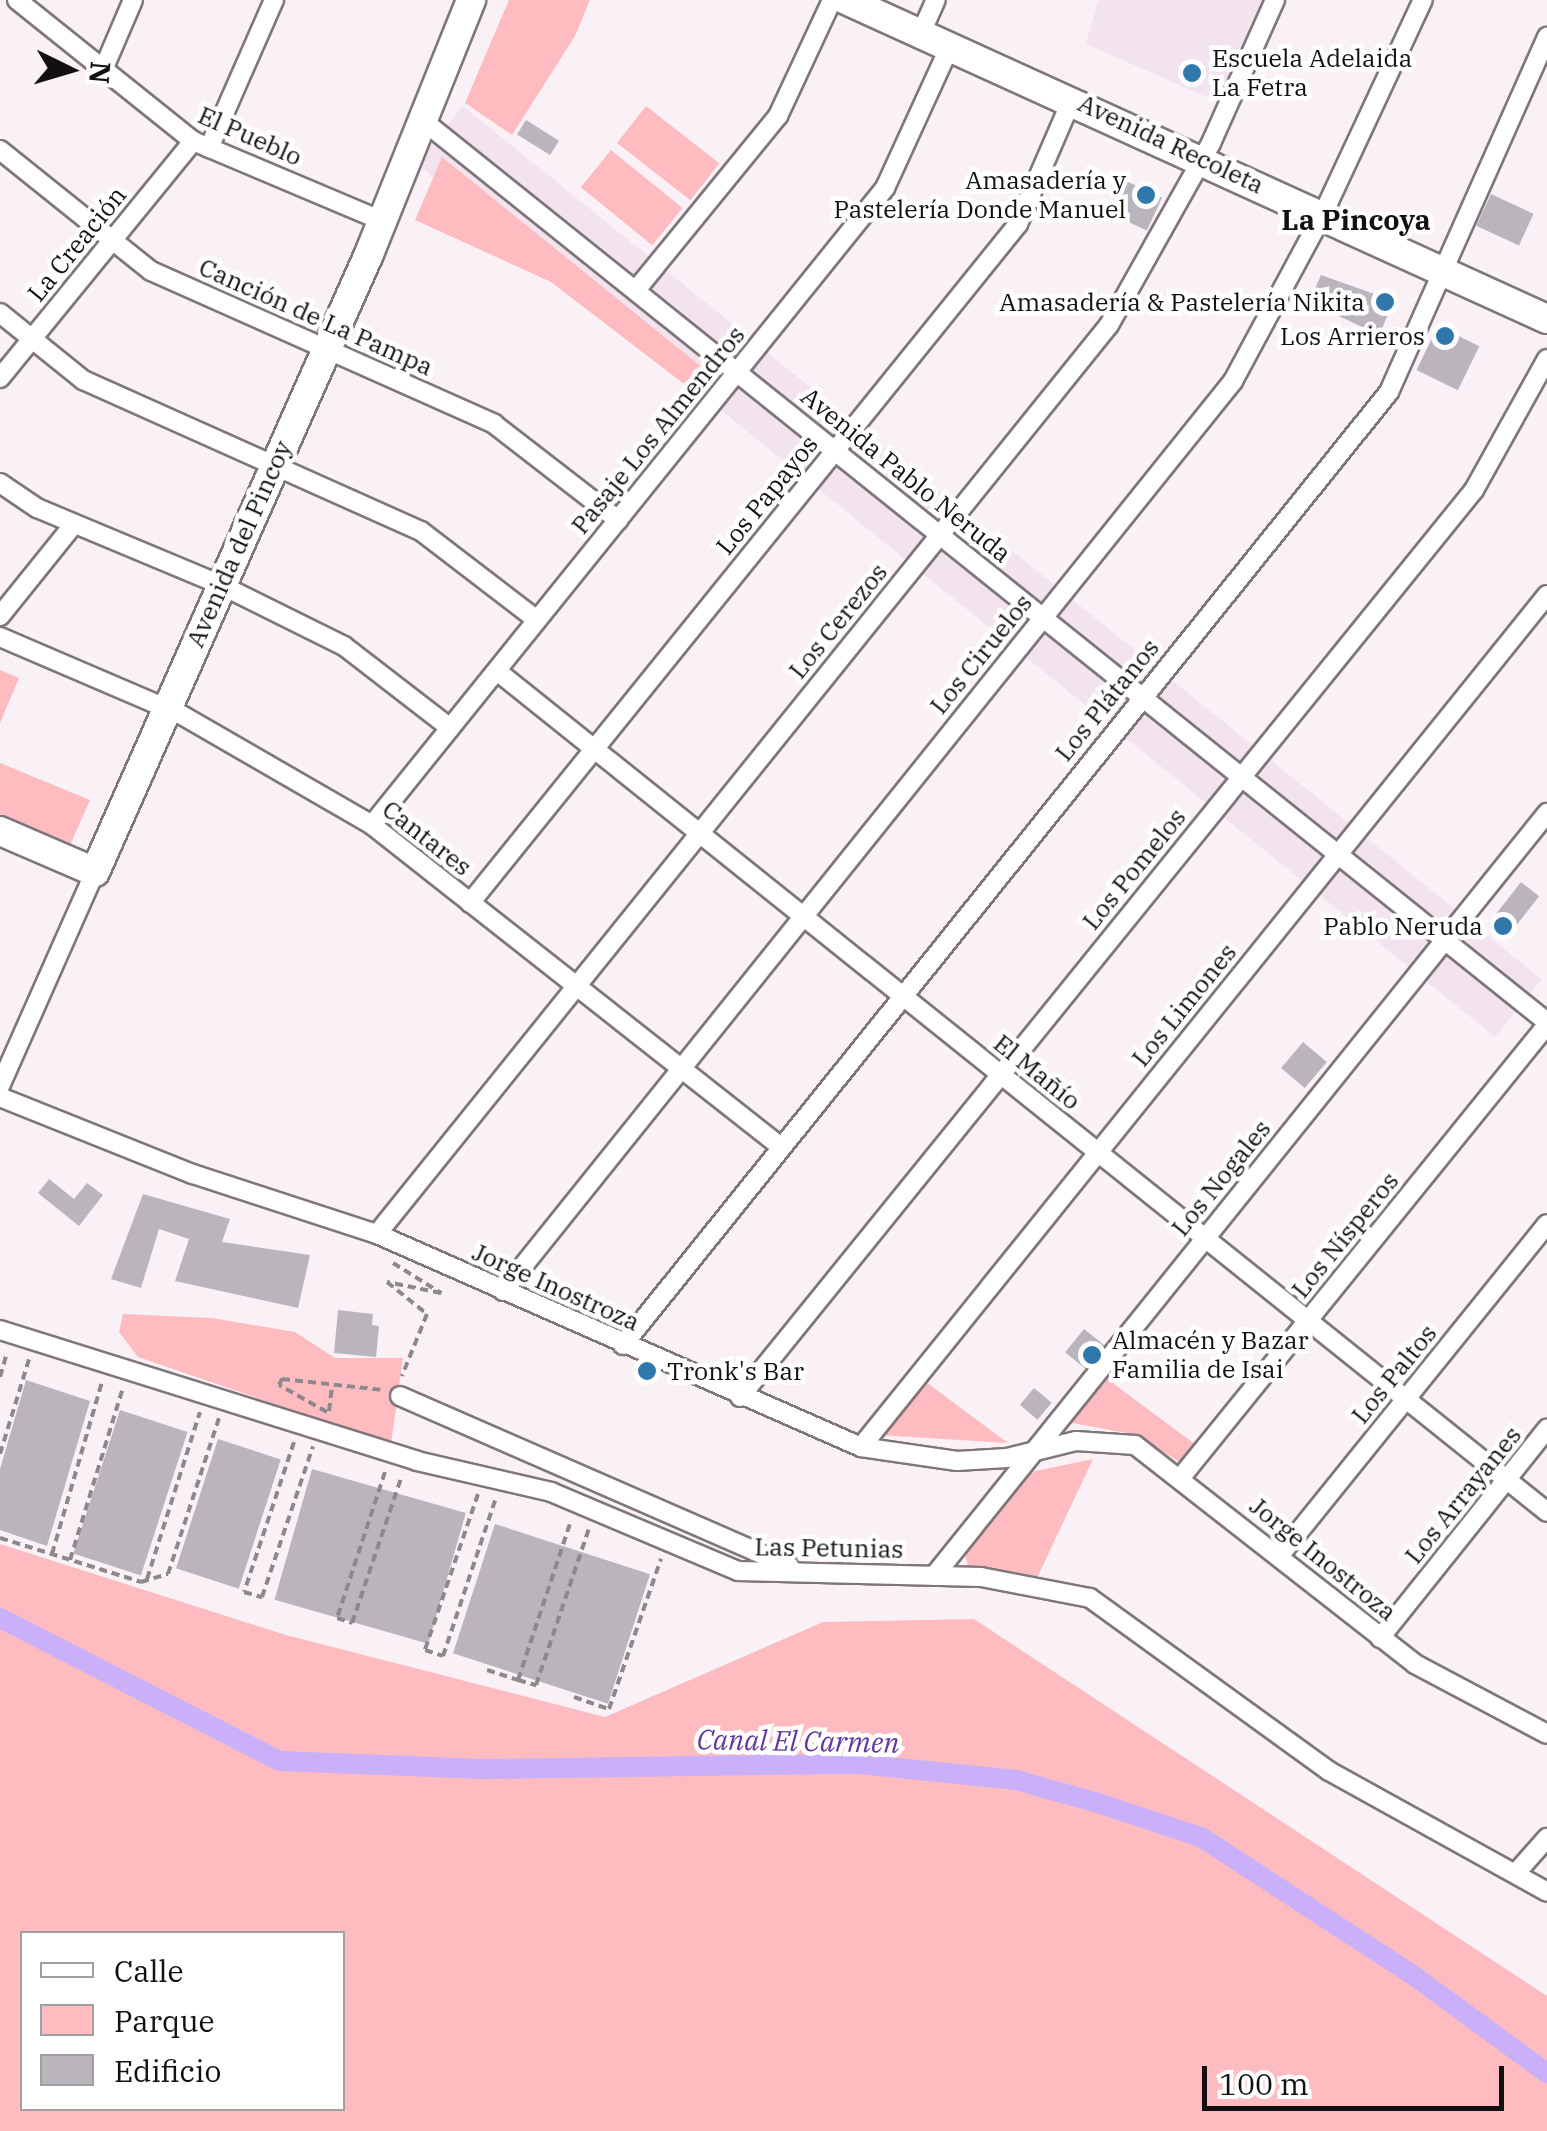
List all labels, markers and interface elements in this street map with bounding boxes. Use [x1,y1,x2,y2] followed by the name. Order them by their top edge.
[20,20,120,120] north arrow
[1212,44,1412,103] place label: Escuela Adelaida La Fetra
[81,60,120,85] text: N
[1181,62,1203,84] marker: Escuela Adelaida La Fetra
[1073,88,1269,200] street label: Avenida Recoleta
[193,100,307,172] street label: El Pueblo
[834,166,1126,225] place label: Amasadería y Pastelería Donde Manuel
[21,180,133,308] street label: La Creación
[1135,184,1157,206] marker: Amasadería y Pastelería Donde Manuel
[1281,203,1431,237] district label: La Pincoya
[194,252,438,382] street label: Canción de La Pampa
[999,287,1365,317] place label: Amasadería & Pastelería Nikita
[1374,291,1396,313] marker: Amasadería & Pastelería Nikita
[565,320,751,540] street label: Pasaje Los Almendros
[1280,321,1425,351] place label: Los Arrieros
[1434,325,1456,347] marker: Los Arrieros
[795,381,1017,569] street label: Avenida Pablo Neruda
[710,430,824,560] street label: Los Papayos
[180,436,298,652] street label: Avenida del Pincoy
[782,557,894,685] street label: Los Cerezos
[924,588,1038,720] street label: Los Ciruelos
[1049,633,1165,767] street label: Los Plátanos
[376,794,478,882] street label: Cantares
[1076,802,1192,936] street label: Los Pomelos
[1323,911,1483,941] place label: Pablo Neruda
[1492,915,1514,937] marker: Pablo Neruda
[1125,938,1243,1072] street label: Los Limones
[988,1028,1086,1116] street label: El Mañío
[1165,1114,1277,1242] street label: Los Nogales
[1285,1166,1405,1304] street label: Los Nísperos
[468,1237,644,1337] street label: Jorge Inostroza
[1345,1319,1443,1429] street label: Los Paltos
[1112,1326,1309,1385] place label: Almacén y Bazar Familia de Isai
[1081,1344,1103,1366] marker: Almacén y Bazar Familia de Isai
[667,1356,804,1386] place label: Tronk's Bar
[636,1360,658,1382] marker: Tronk's Bar
[1399,1420,1527,1570] street label: Los Arrayanes
[1244,1491,1402,1627] street label: Jorge Inostroza
[754,1532,904,1564] street label: Las Petunias
[696,1722,900,1760] water label: Canal El Carmen
[20,1931,345,2111] legend
[114,1951,184,1990] text: Calle
[114,2001,215,2040] text: Parque
[1207,2046,1510,2108] scale bar
[114,2051,221,2090] text: Edificio
[1219,2064,1309,2103] text: 100 m

